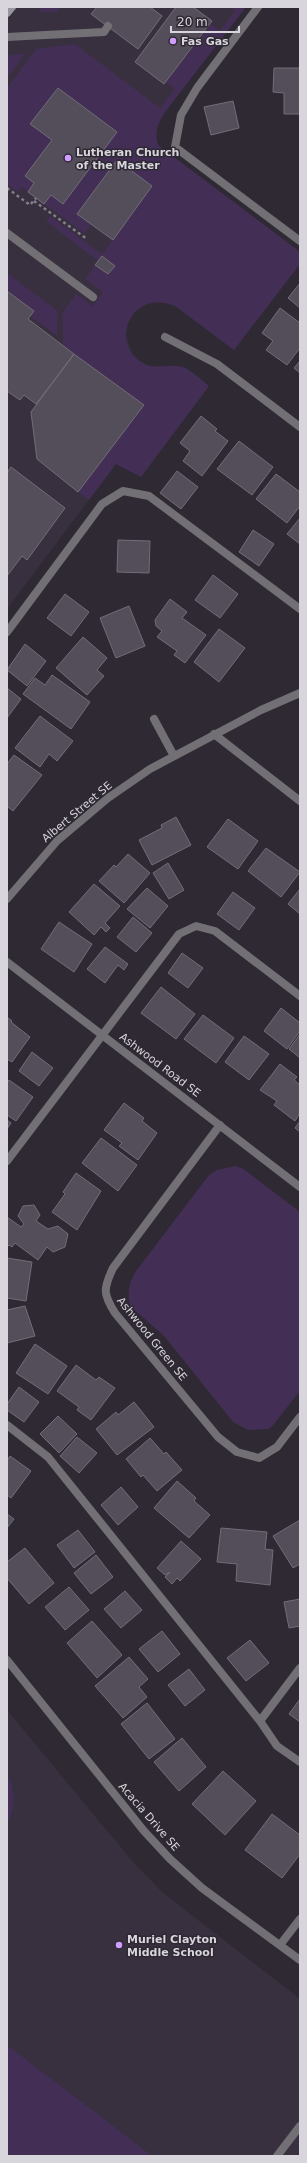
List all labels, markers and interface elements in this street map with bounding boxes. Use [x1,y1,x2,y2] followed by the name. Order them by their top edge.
[171,8,239,34] scale bar
[177,15,208,29] text: 20 m
[181,35,229,48] place label: Fas Gas
[168,36,178,46] marker: Fas Gas
[76,146,179,172] place label: Lutheran Church of the Master
[63,153,73,163] marker: Lutheran Church of the Master
[39,779,115,845] street label: Albert Street SE
[117,1030,203,1100] street label: Ashwood Road SE
[114,1295,190,1384] street label: Ashwood Green SE
[116,1780,182,1854] street label: Acacia Drive SE
[127,1933,217,1959] place label: Muriel Clayton Middle School
[114,1940,124,1950] marker: Muriel Clayton Middle School

